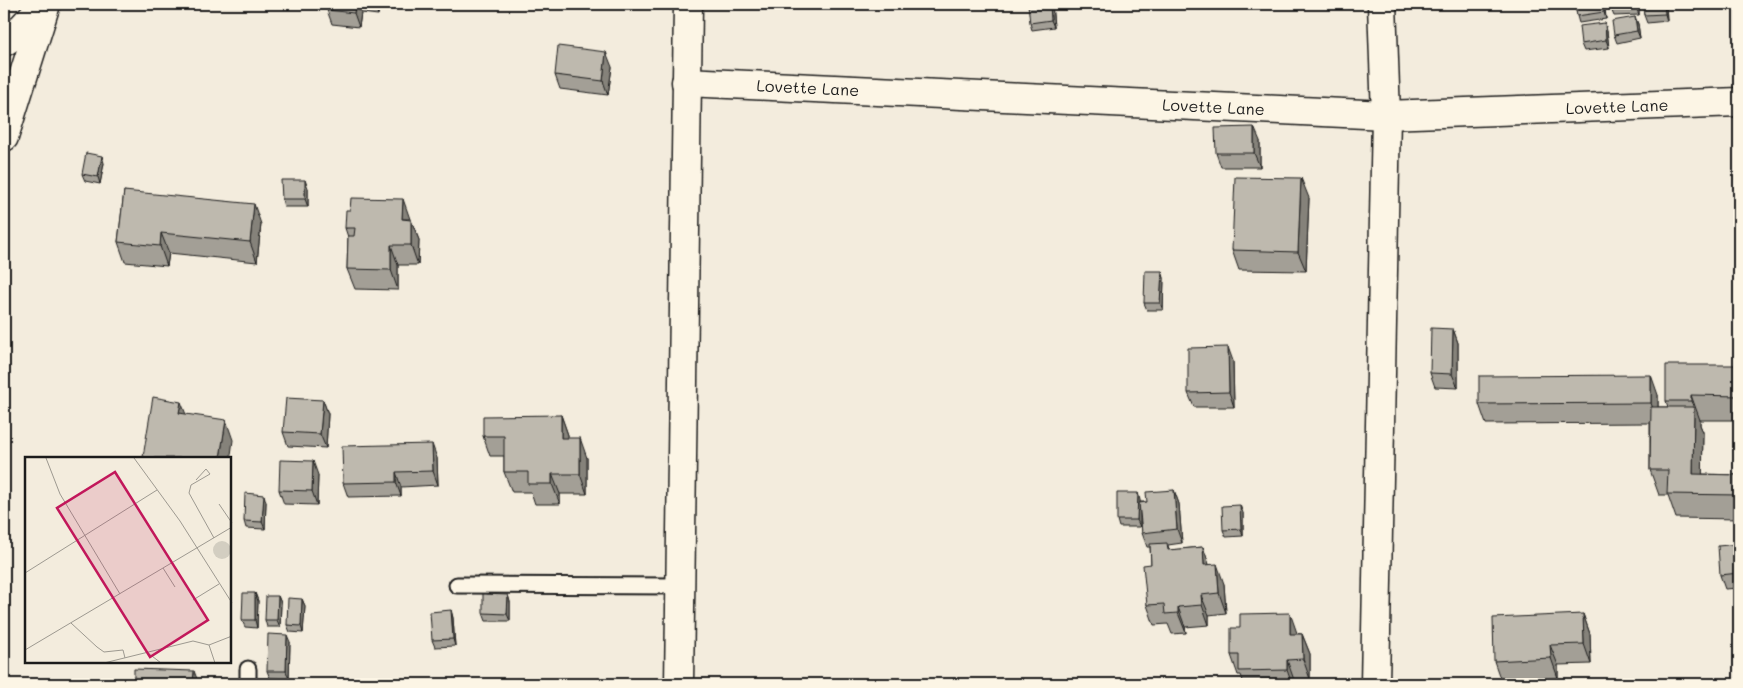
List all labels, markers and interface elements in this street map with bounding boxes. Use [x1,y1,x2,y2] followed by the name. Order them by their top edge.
[756,74,860,100] street label: Lovette Lane
[1162,93,1265,119] street label: Lovette Lane
[1565,94,1669,118] street label: Lovette Lane
[25,457,231,663] inset map

